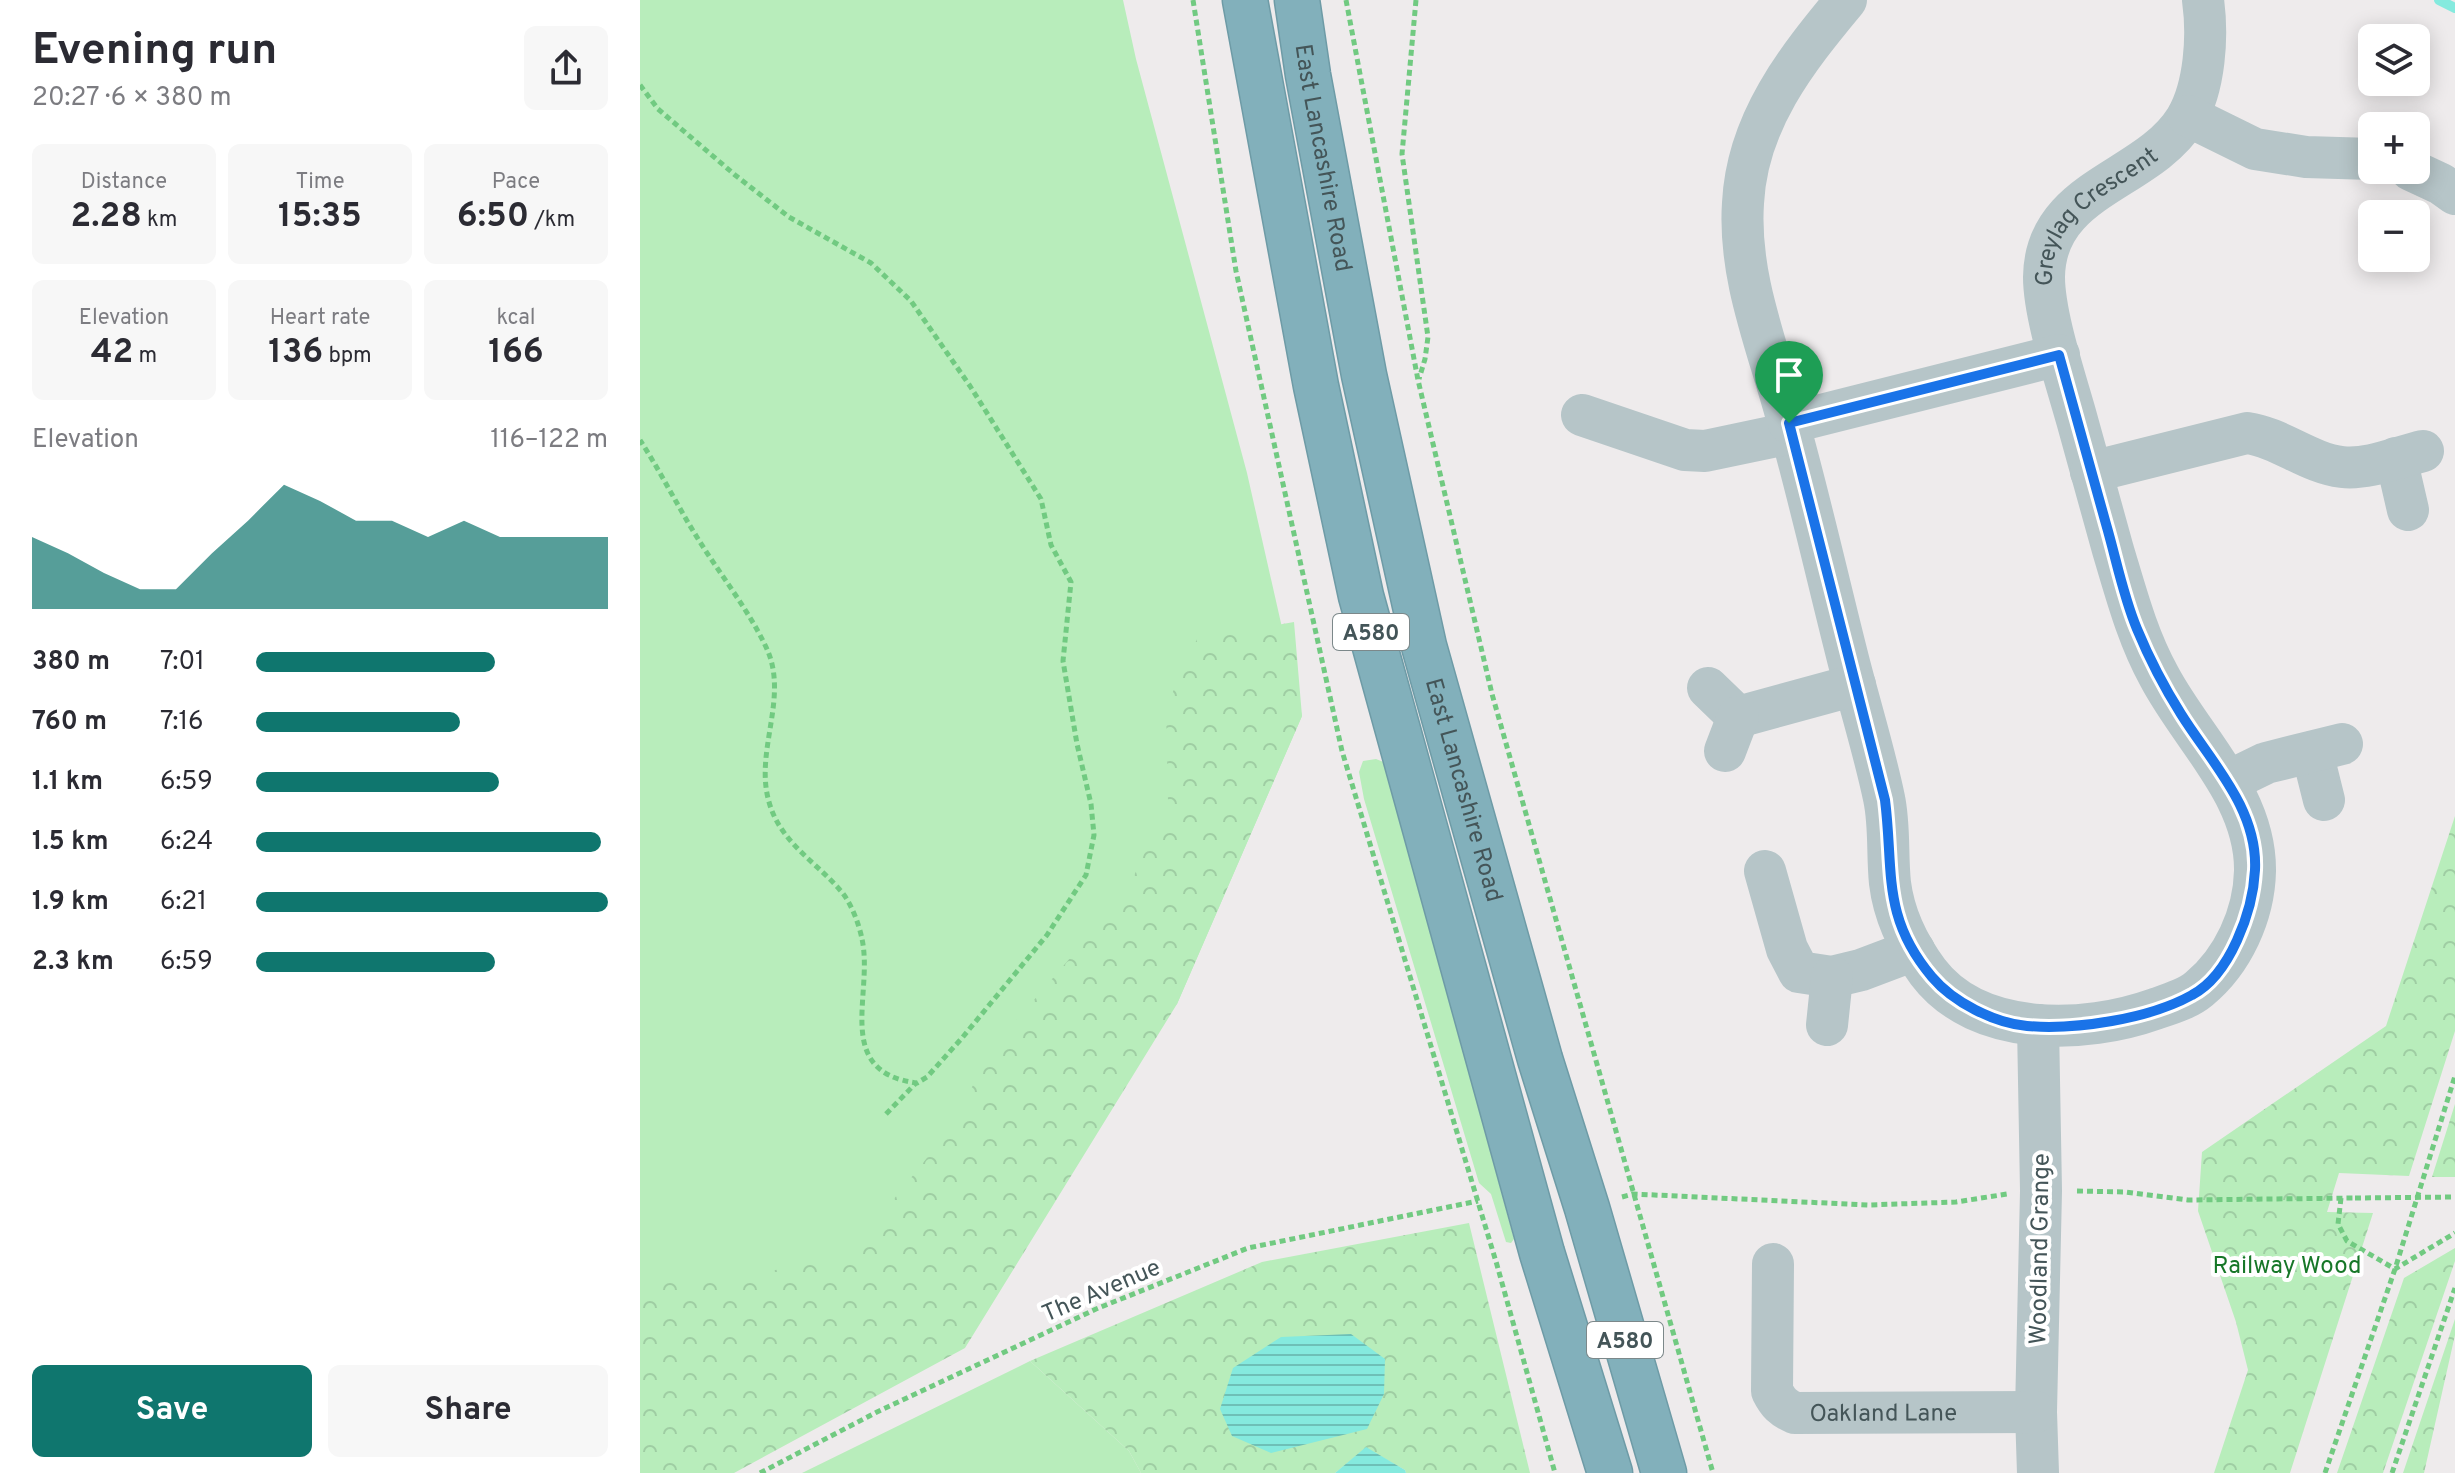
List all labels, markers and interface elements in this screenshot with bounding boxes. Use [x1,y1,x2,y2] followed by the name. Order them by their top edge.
[32,24,277,80] text: Evening run
[2358,24,2430,272] map controls
[2358,24,2430,96] button: layers
[524,26,608,110] button: share
[1287,42,1357,274] street label: East Lancashire Road
[32,82,231,115] text: 20:27 · 6 × 380 m
[2358,112,2430,184] button: +
[2031,142,2165,286] street label: Greylag Crescent
[81,169,167,196] text: Distance
[295,169,345,196] text: Time
[492,169,540,196] text: Pace
[71,196,142,239] text: 2.28
[278,196,362,239] text: 15:35
[457,196,529,239] text: 6:50
[2358,200,2430,272] button: −
[142,207,177,234] text: km
[529,207,575,234] text: /km
[79,305,169,332] text: Elevation
[270,305,370,332] text: Heart rate
[496,305,536,332] text: kcal
[91,332,133,375] text: 42
[268,332,323,375] text: 136
[488,332,544,375] text: 166
[1755,341,1823,423] pin
[133,343,157,370] text: m
[323,343,372,370] text: bpm
[1767,353,1811,397] icon: arrive
[32,424,139,457] text: Elevation
[490,424,608,457] text: 116–122 m
[1333,614,1409,650] road number: A580
[32,646,110,679] text: 380 m
[160,646,205,679] text: 7:01
[1417,675,1508,906] street label: East Lancashire Road
[32,706,107,739] text: 760 m
[160,706,204,739] text: 7:16
[32,766,103,799] text: 1.1 km
[160,766,213,799] text: 6:59
[32,826,109,859] text: 1.5 km
[160,826,213,859] text: 6:24
[32,886,109,919] text: 1.9 km
[160,886,207,919] text: 6:21
[32,946,114,979] text: 2.3 km
[160,946,213,979] text: 6:59
[2024,1153,2058,1345] street label: Woodland Grange
[2213,1252,2361,1282] park label: Railway Wood
[1038,1253,1165,1330] street label: The Avenue
[1587,1322,1663,1358] road number: A580
[32,1365,312,1457] button: Save
[328,1365,608,1457] button: Share
[1809,1399,1957,1430] street label: Oakland Lane

